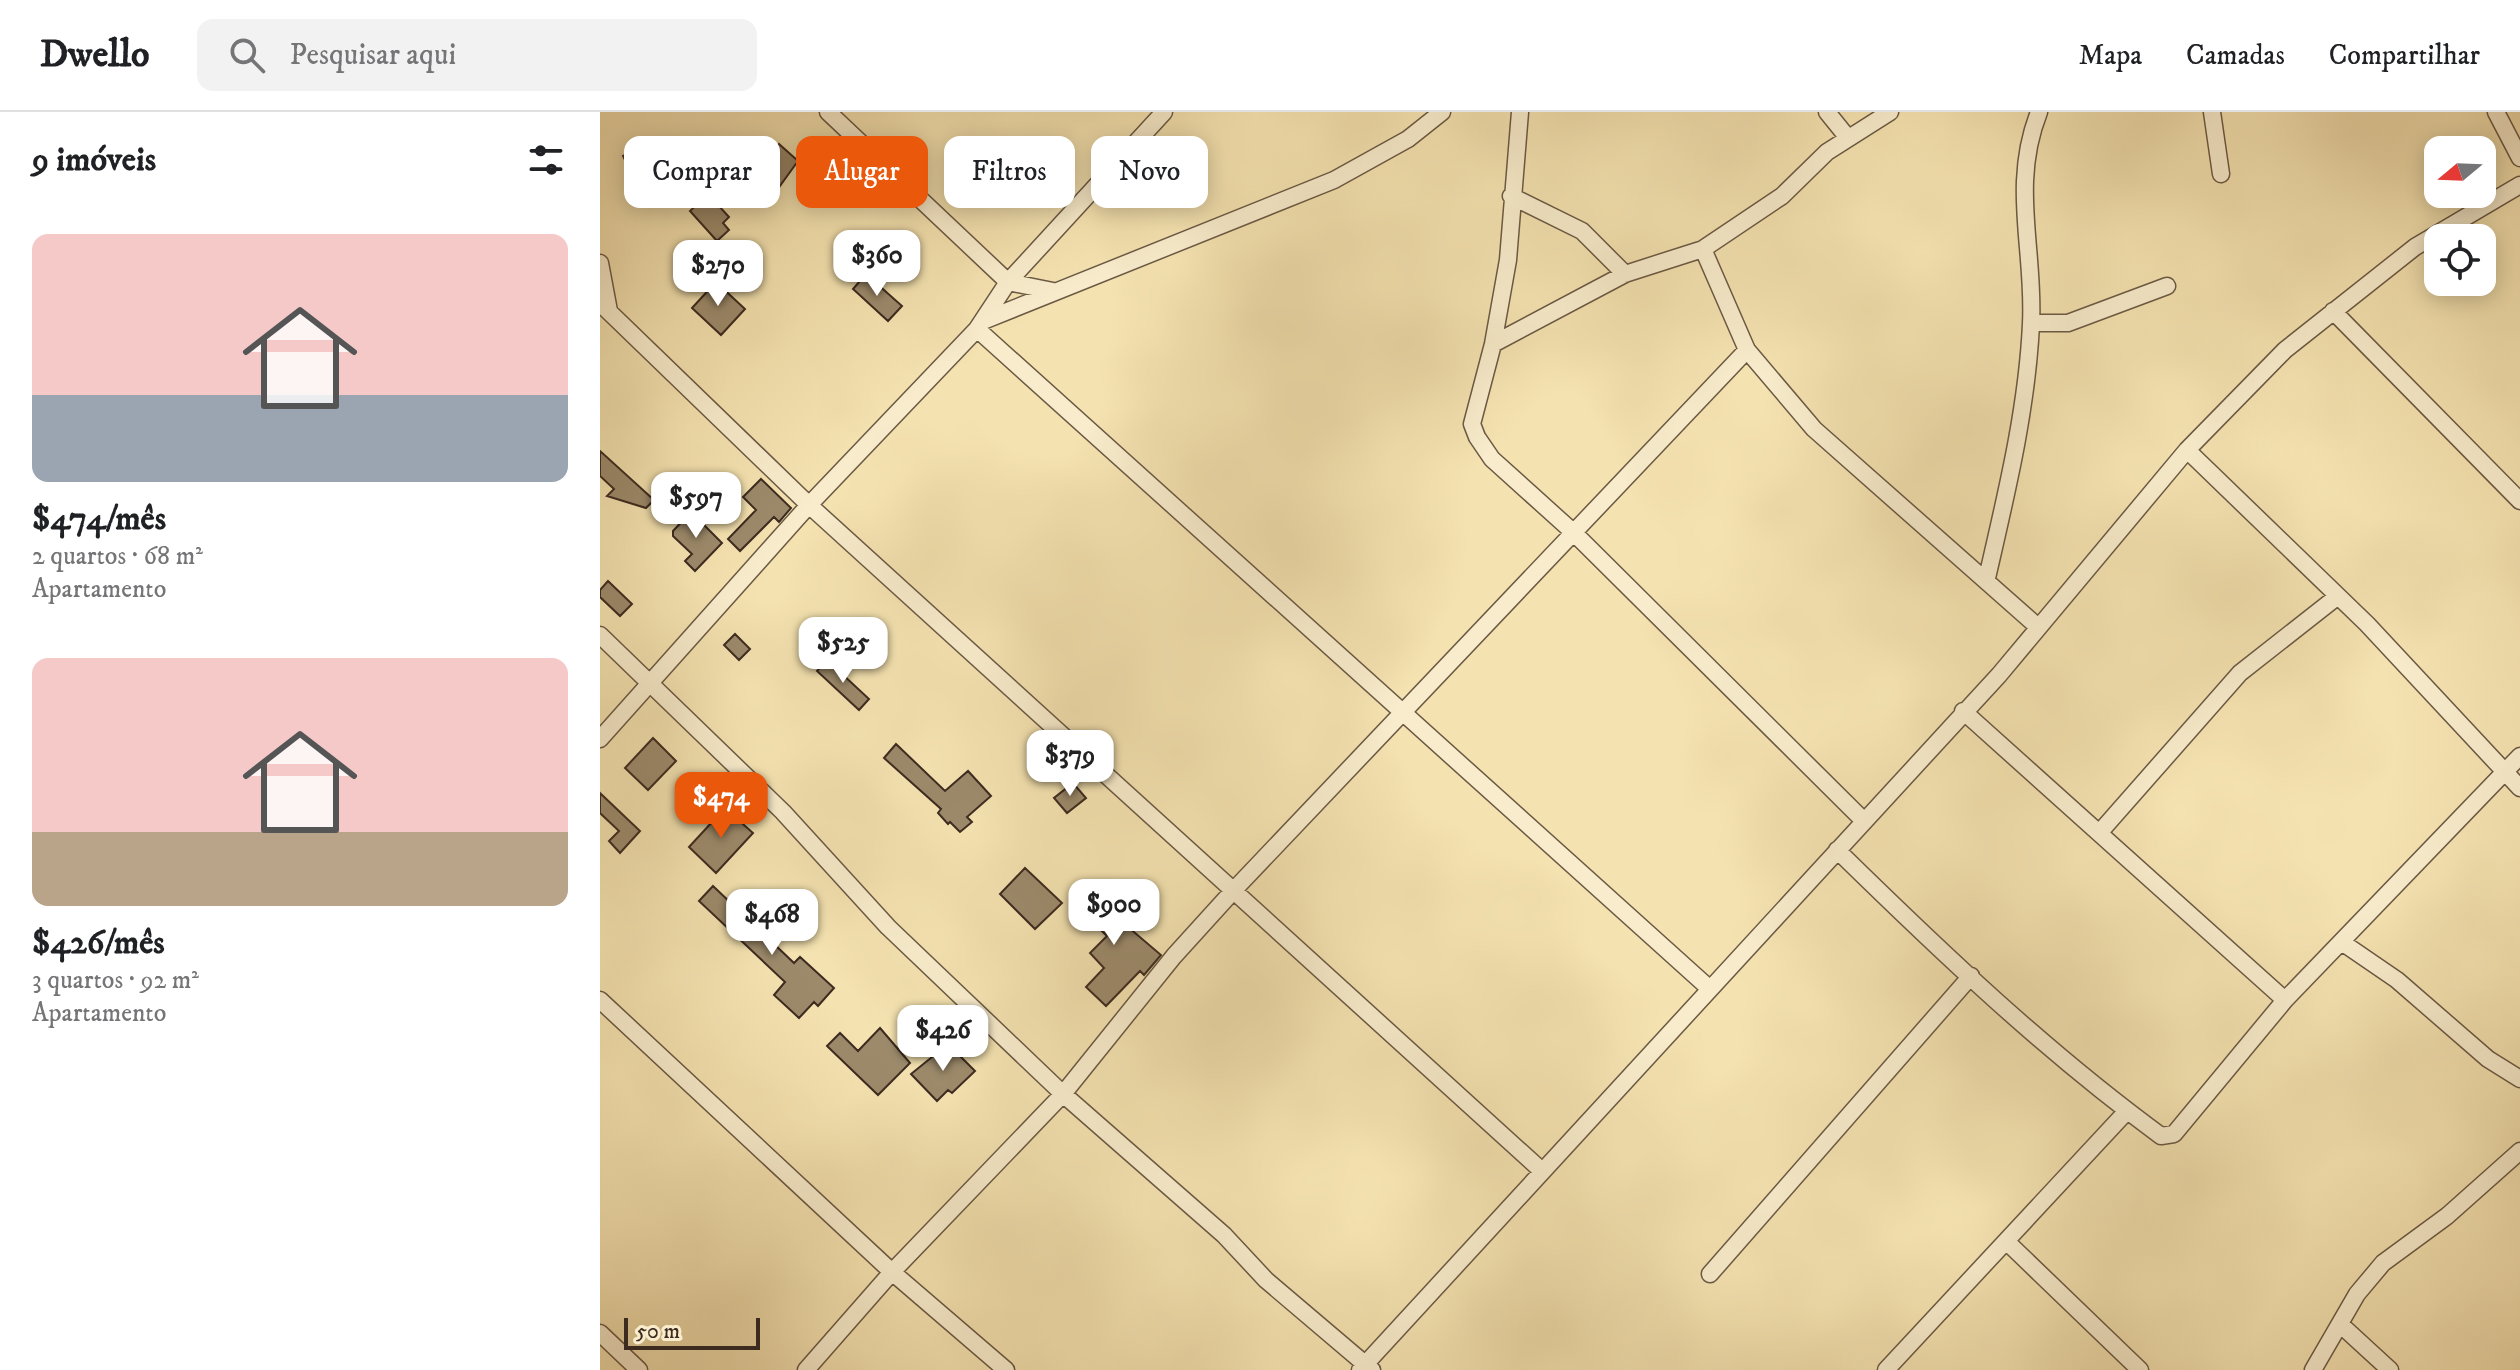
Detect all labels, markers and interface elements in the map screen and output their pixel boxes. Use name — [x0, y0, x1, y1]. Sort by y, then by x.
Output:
search box — [197, 19, 757, 91]
text: Dwello — [40, 31, 149, 79]
icon: search — [225, 33, 269, 77]
text: Pesquisar aqui — [289, 37, 456, 74]
text: Mapa — [2079, 38, 2142, 73]
text: Camadas — [2186, 38, 2285, 73]
text: Compartilhar — [2329, 38, 2480, 73]
chip: Comprar — [624, 136, 780, 208]
chip: Alugar — [796, 136, 928, 208]
chip: Filtros — [944, 136, 1075, 208]
chip: Novo — [1091, 136, 1208, 208]
north arrow — [2424, 136, 2496, 208]
map controls — [2424, 136, 2496, 296]
icon: filters — [524, 138, 568, 182]
text: 9 imóveis — [32, 139, 156, 181]
button: locate — [2424, 224, 2496, 296]
pin: $360 — [830, 230, 924, 298]
text: $360 — [851, 239, 903, 272]
pin: $270 — [671, 240, 765, 308]
text: $270 — [691, 249, 745, 282]
icon: home — [228, 286, 372, 430]
pin: $597 — [649, 472, 743, 540]
text: $597 — [669, 481, 723, 514]
text: $474/mês — [32, 498, 166, 540]
text: 2 quartos · 68 m² — [32, 540, 203, 573]
text: Apartamento — [32, 573, 166, 606]
pin: $525 — [796, 617, 890, 685]
text: $525 — [817, 626, 869, 659]
icon: home — [228, 710, 372, 854]
pin: $379 — [1023, 730, 1117, 798]
text: $379 — [1045, 739, 1095, 772]
pin: $474 — [674, 772, 768, 840]
text: $474 — [693, 781, 749, 814]
pin: $900 — [1067, 879, 1161, 947]
text: $900 — [1086, 888, 1142, 921]
pin: $468 — [725, 889, 819, 957]
text: $468 — [744, 898, 800, 931]
text: $426/mês — [32, 922, 165, 964]
text: 3 quartos · 92 m² — [32, 964, 199, 997]
text: Apartamento — [32, 997, 166, 1030]
pin: $426 — [896, 1005, 990, 1073]
text: $426 — [915, 1014, 971, 1047]
scale bar — [624, 1314, 760, 1350]
text: 50 m — [636, 1318, 680, 1345]

